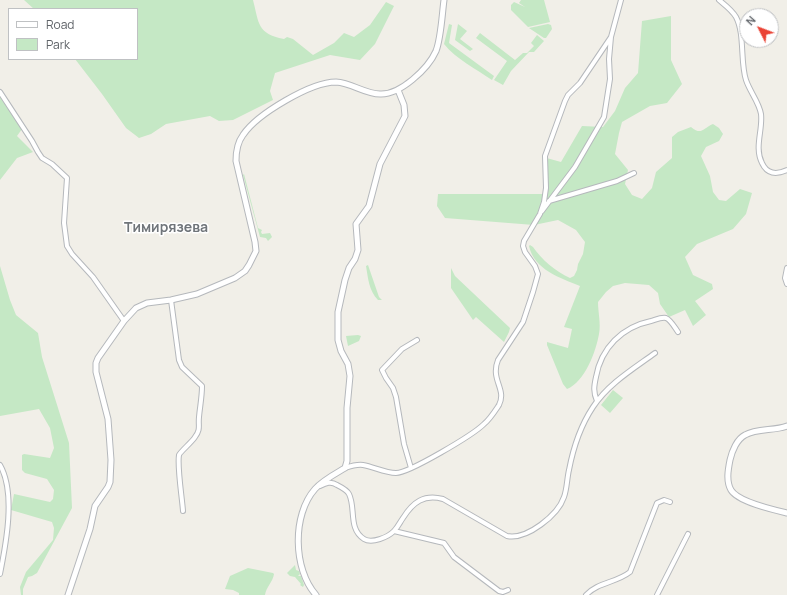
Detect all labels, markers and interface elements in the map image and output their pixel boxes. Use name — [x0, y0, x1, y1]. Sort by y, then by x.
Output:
legend — [8, 8, 138, 60]
north arrow — [739, 8, 779, 48]
text: N — [742, 12, 759, 28]
text: Road — [46, 16, 74, 33]
text: Park — [46, 36, 70, 53]
district label: Тимирязева — [124, 220, 208, 236]

